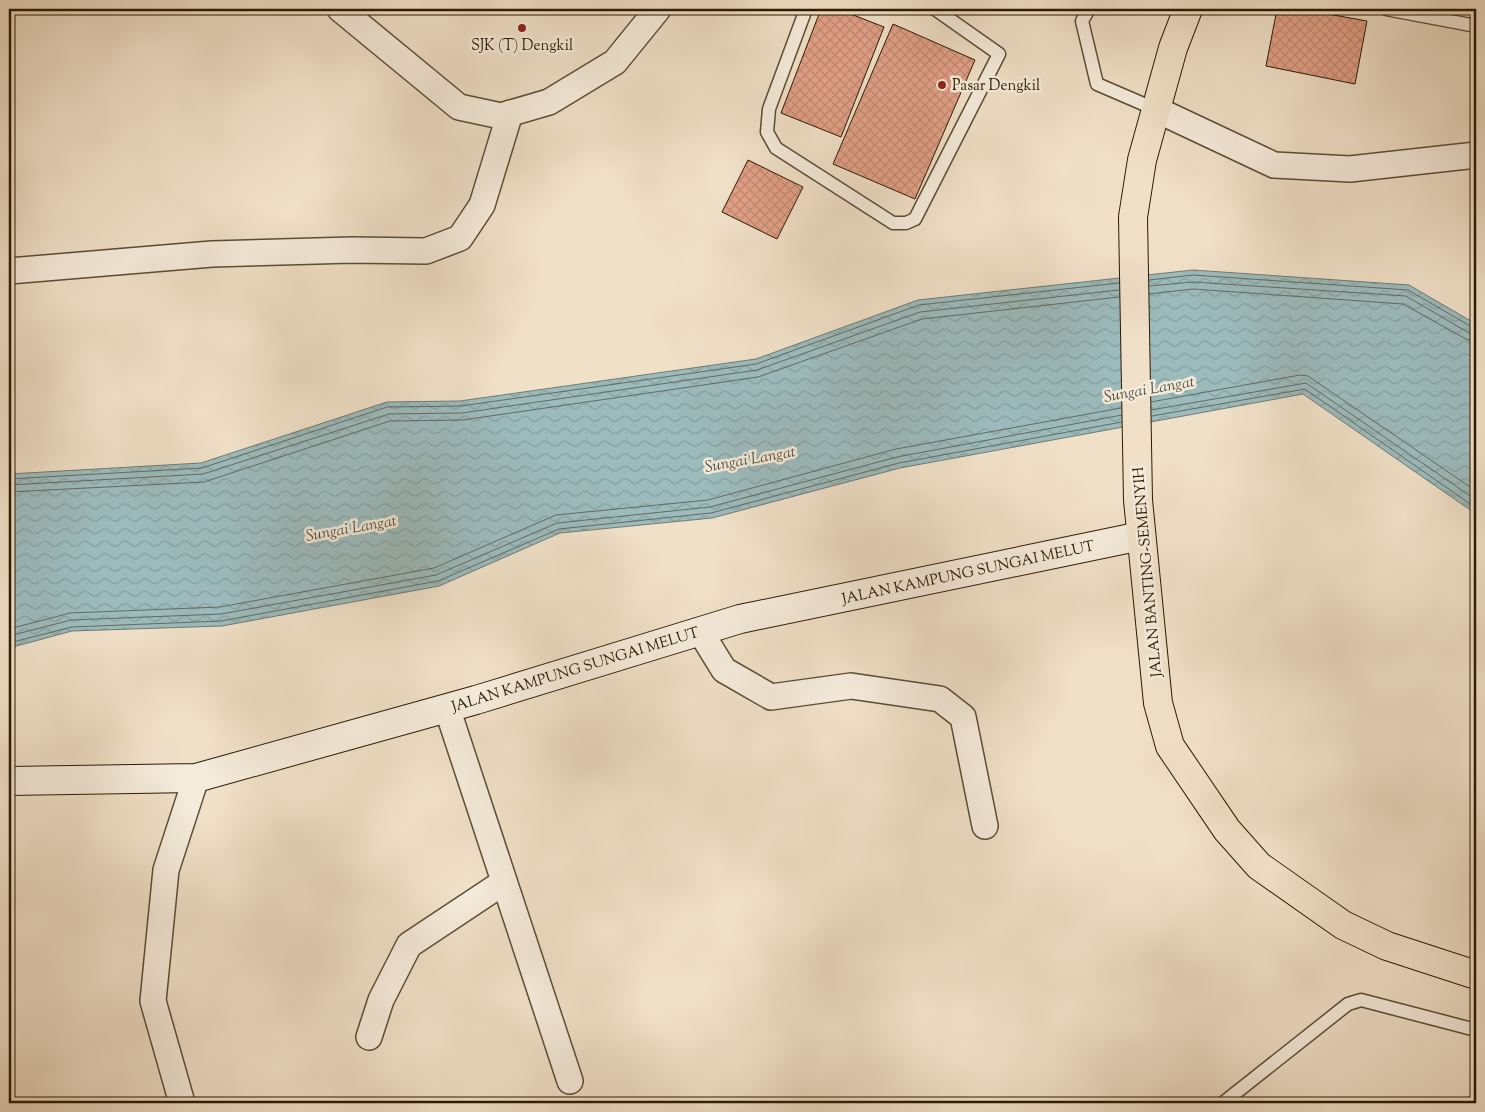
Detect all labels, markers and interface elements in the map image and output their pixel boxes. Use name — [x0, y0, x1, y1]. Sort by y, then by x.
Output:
marker: SJK (T) Dengkil — [516, 22, 528, 34]
place label: SJK (T) Dengkil — [471, 36, 573, 57]
place label: Pasar Dengkil — [952, 76, 1040, 97]
marker: Pasar Dengkil — [936, 79, 948, 91]
water label: Sungai Langat — [1102, 371, 1197, 410]
water label: Sungai Langat — [703, 441, 798, 480]
street label: JALAN BANTING-SEMENYIH — [1129, 466, 1168, 679]
water label: Sungai Langat — [304, 510, 399, 549]
street label: JALAN KAMPUNG SUNGAI MELUT — [839, 536, 1097, 611]
street label: JALAN KAMPUNG SUNGAI MELUT — [448, 623, 702, 718]

